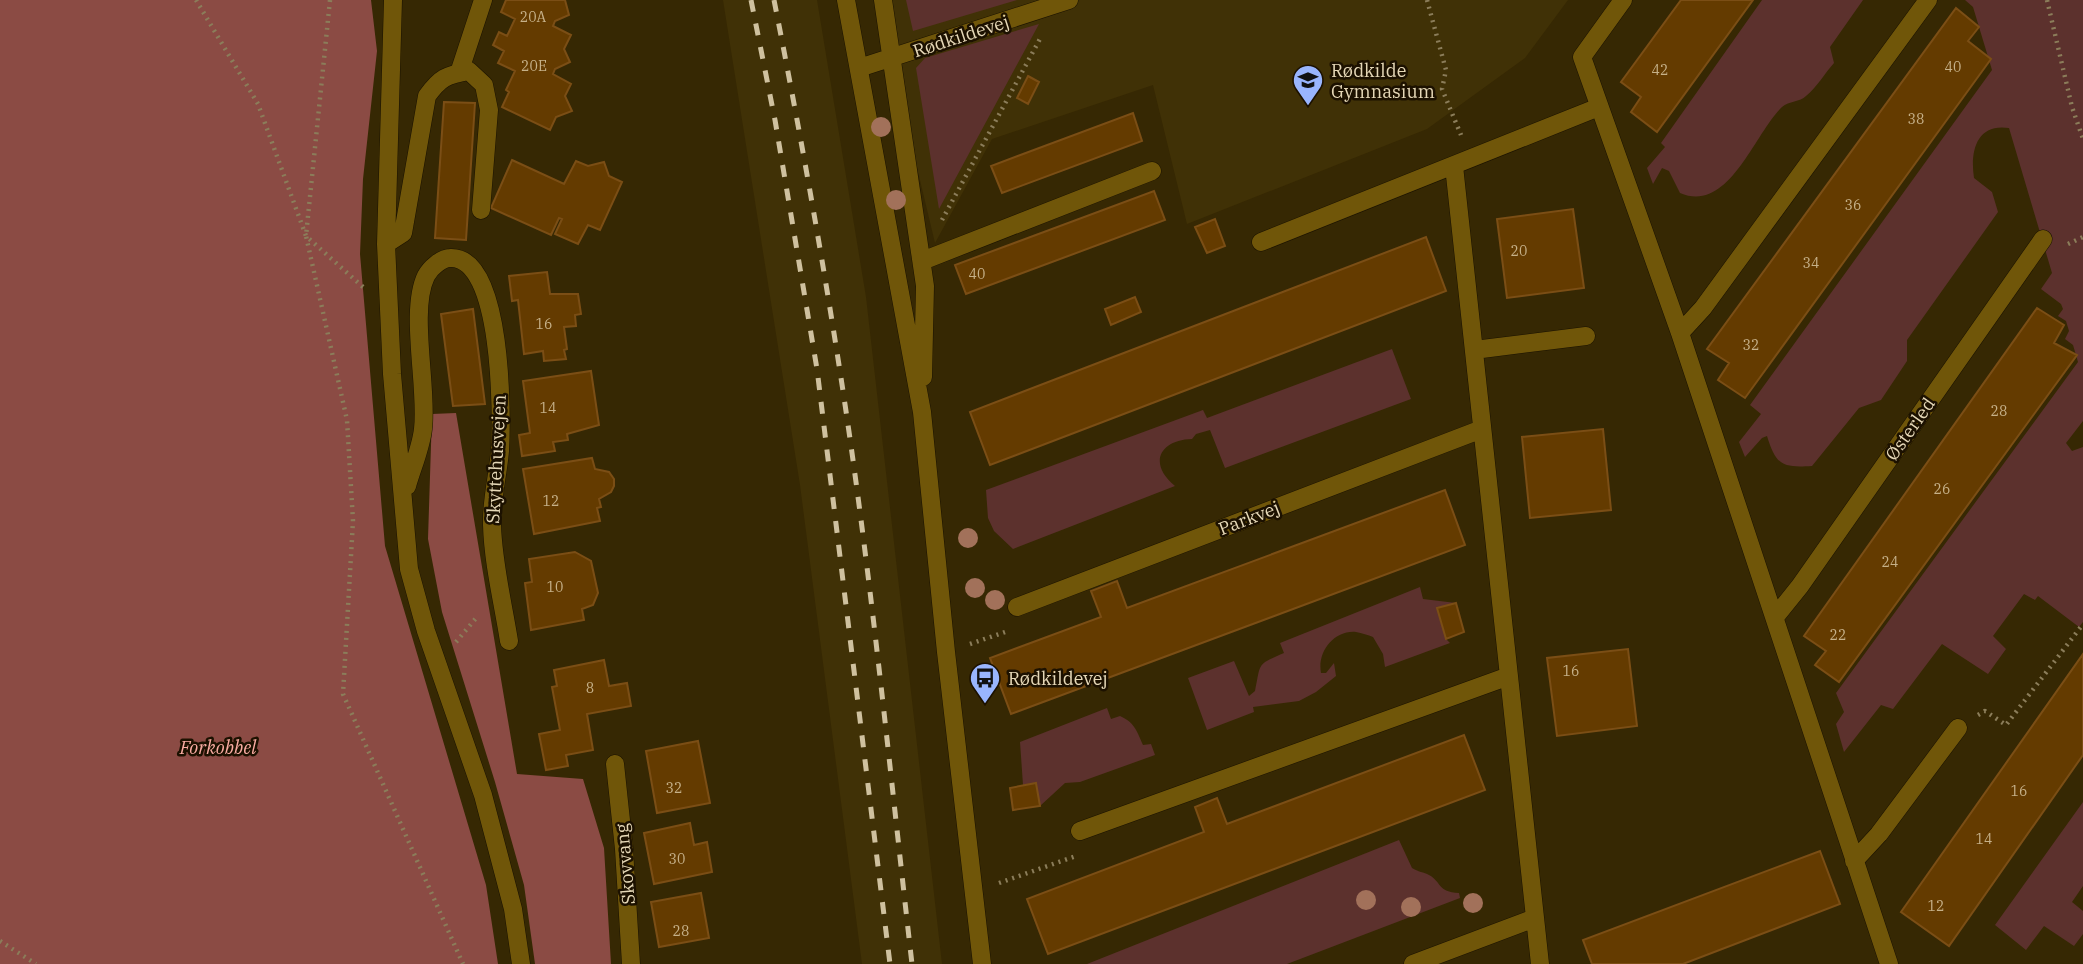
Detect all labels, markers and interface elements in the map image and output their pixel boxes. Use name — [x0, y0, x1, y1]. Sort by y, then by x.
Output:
house number: 20A — [520, 8, 547, 26]
street label: Rødkildevej — [910, 10, 1012, 62]
house number: 20E — [521, 57, 547, 75]
house number: 40 — [1945, 58, 1961, 76]
place label: Rødkilde Gymnasium — [1331, 59, 1435, 103]
house number: 42 — [1652, 61, 1668, 79]
school or university icon: Rødkilde Gymnasium — [1291, 63, 1325, 107]
house number: 38 — [1908, 110, 1924, 128]
house number: 36 — [1845, 196, 1861, 214]
house number: 20 — [1511, 242, 1527, 260]
house number: 34 — [1803, 254, 1819, 272]
house number: 40 — [969, 265, 985, 283]
house number: 16 — [536, 315, 552, 333]
house number: 32 — [1743, 336, 1759, 354]
street label: Østerled — [1880, 393, 1940, 465]
street label: Skyttehusvejen — [481, 394, 511, 524]
house number: 14 — [540, 399, 556, 417]
house number: 28 — [1991, 402, 2007, 420]
house number: 26 — [1934, 480, 1950, 498]
house number: 12 — [543, 492, 559, 510]
street label: Parkvej — [1215, 496, 1283, 540]
house number: 24 — [1882, 553, 1898, 571]
house number: 10 — [547, 578, 563, 596]
house number: 22 — [1830, 626, 1846, 644]
bus stop icon: Rødkildevej — [968, 661, 1002, 705]
house number: 16 — [1563, 662, 1579, 680]
place label: Rødkildevej — [1008, 667, 1108, 690]
house number: 8 — [586, 679, 594, 697]
park label: Forkobbel — [179, 736, 257, 759]
house number: 32 — [666, 779, 682, 797]
house number: 16 — [2011, 782, 2027, 800]
street label: Skovvang — [610, 822, 640, 905]
house number: 14 — [1976, 830, 1992, 848]
house number: 30 — [669, 850, 685, 868]
house number: 12 — [1928, 897, 1944, 915]
house number: 28 — [673, 922, 689, 940]

